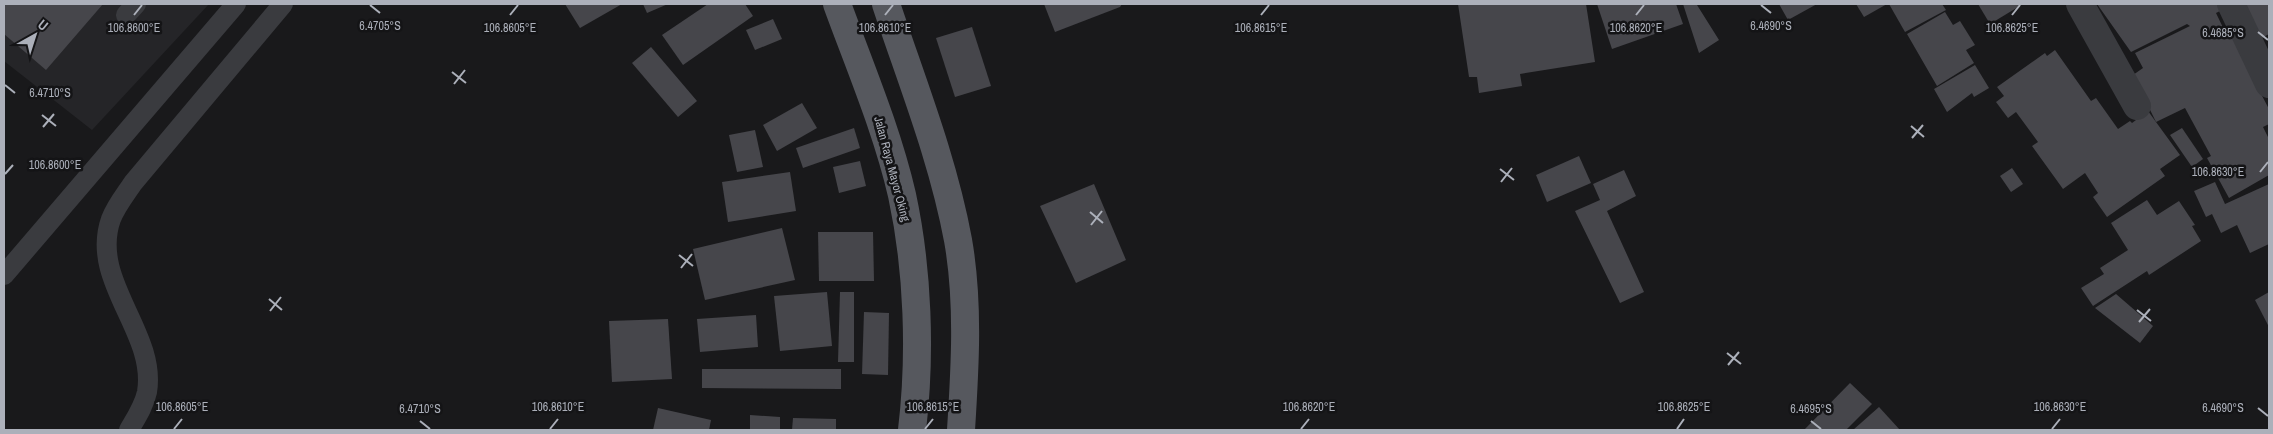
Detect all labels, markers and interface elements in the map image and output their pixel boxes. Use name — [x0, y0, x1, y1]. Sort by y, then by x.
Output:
north arrow — [10, 10, 60, 60]
text: U — [34, 15, 52, 35]
text: 6.4705°S — [359, 18, 401, 34]
text: 6.4690°S — [1750, 18, 1792, 34]
text: 106.8600°E — [108, 20, 160, 36]
text: 106.8605°E — [484, 20, 536, 36]
text: 106.8610°E — [859, 20, 911, 36]
text: 106.8615°E — [1235, 20, 1287, 36]
text: 106.8620°E — [1610, 20, 1662, 36]
text: 106.8625°E — [1986, 20, 2038, 36]
text: 6.4685°S — [2202, 25, 2244, 41]
text: 6.4710°S — [29, 85, 71, 101]
street label: Jalan Raya Mayor Oking — [870, 115, 914, 224]
text: 106.8600°E — [29, 157, 81, 173]
text: 106.8630°E — [2192, 164, 2244, 180]
text: 106.8605°E — [156, 399, 208, 415]
text: 106.8610°E — [532, 399, 584, 415]
text: 106.8615°E — [907, 399, 959, 415]
text: 106.8620°E — [1283, 399, 1335, 415]
text: 106.8625°E — [1658, 399, 1710, 415]
text: 106.8630°E — [2034, 399, 2086, 415]
text: 6.4690°S — [2202, 400, 2244, 416]
text: 6.4710°S — [399, 401, 441, 417]
text: 6.4695°S — [1790, 401, 1832, 417]

